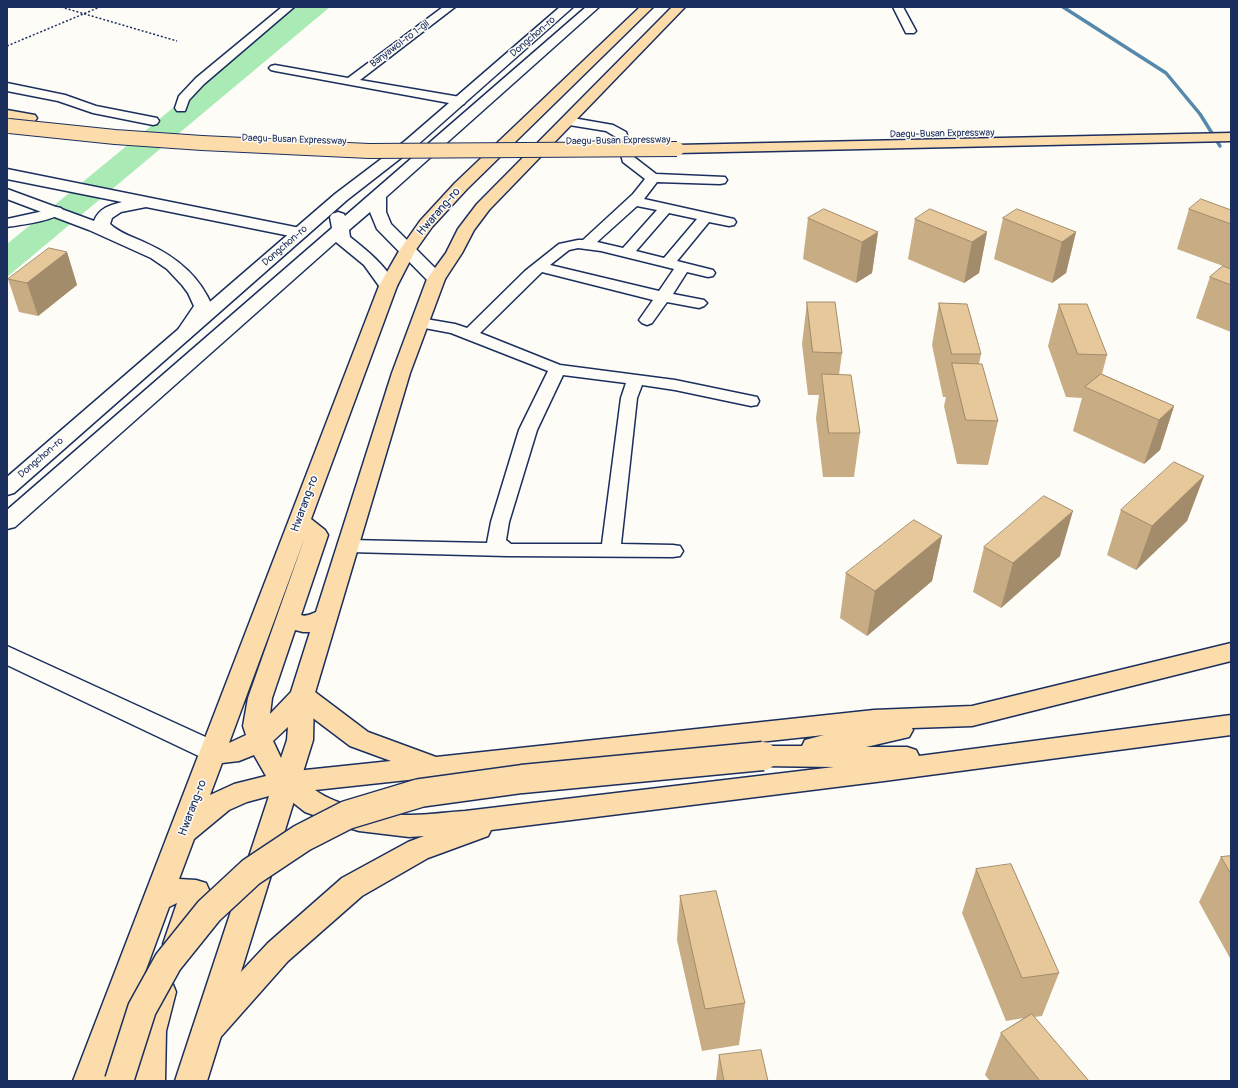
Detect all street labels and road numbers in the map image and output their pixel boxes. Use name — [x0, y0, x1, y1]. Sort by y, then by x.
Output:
street label: Dongchon-ro — [508, 14, 558, 60]
street label: Banyawol-ro 1-gil — [368, 18, 432, 70]
street label: Daegu-Busan Expressway — [889, 127, 995, 141]
street label: Daegu-Busan Expressway — [241, 132, 347, 148]
street label: Daegu-Busan Expressway — [565, 134, 671, 148]
street label: Hwarang-ro — [414, 185, 464, 239]
street label: Dongchon-ro — [260, 223, 310, 269]
street label: Dongchon-ro — [16, 435, 66, 481]
street label: Hwarang-ro — [288, 474, 322, 534]
street label: Hwarang-ro — [176, 778, 210, 838]

